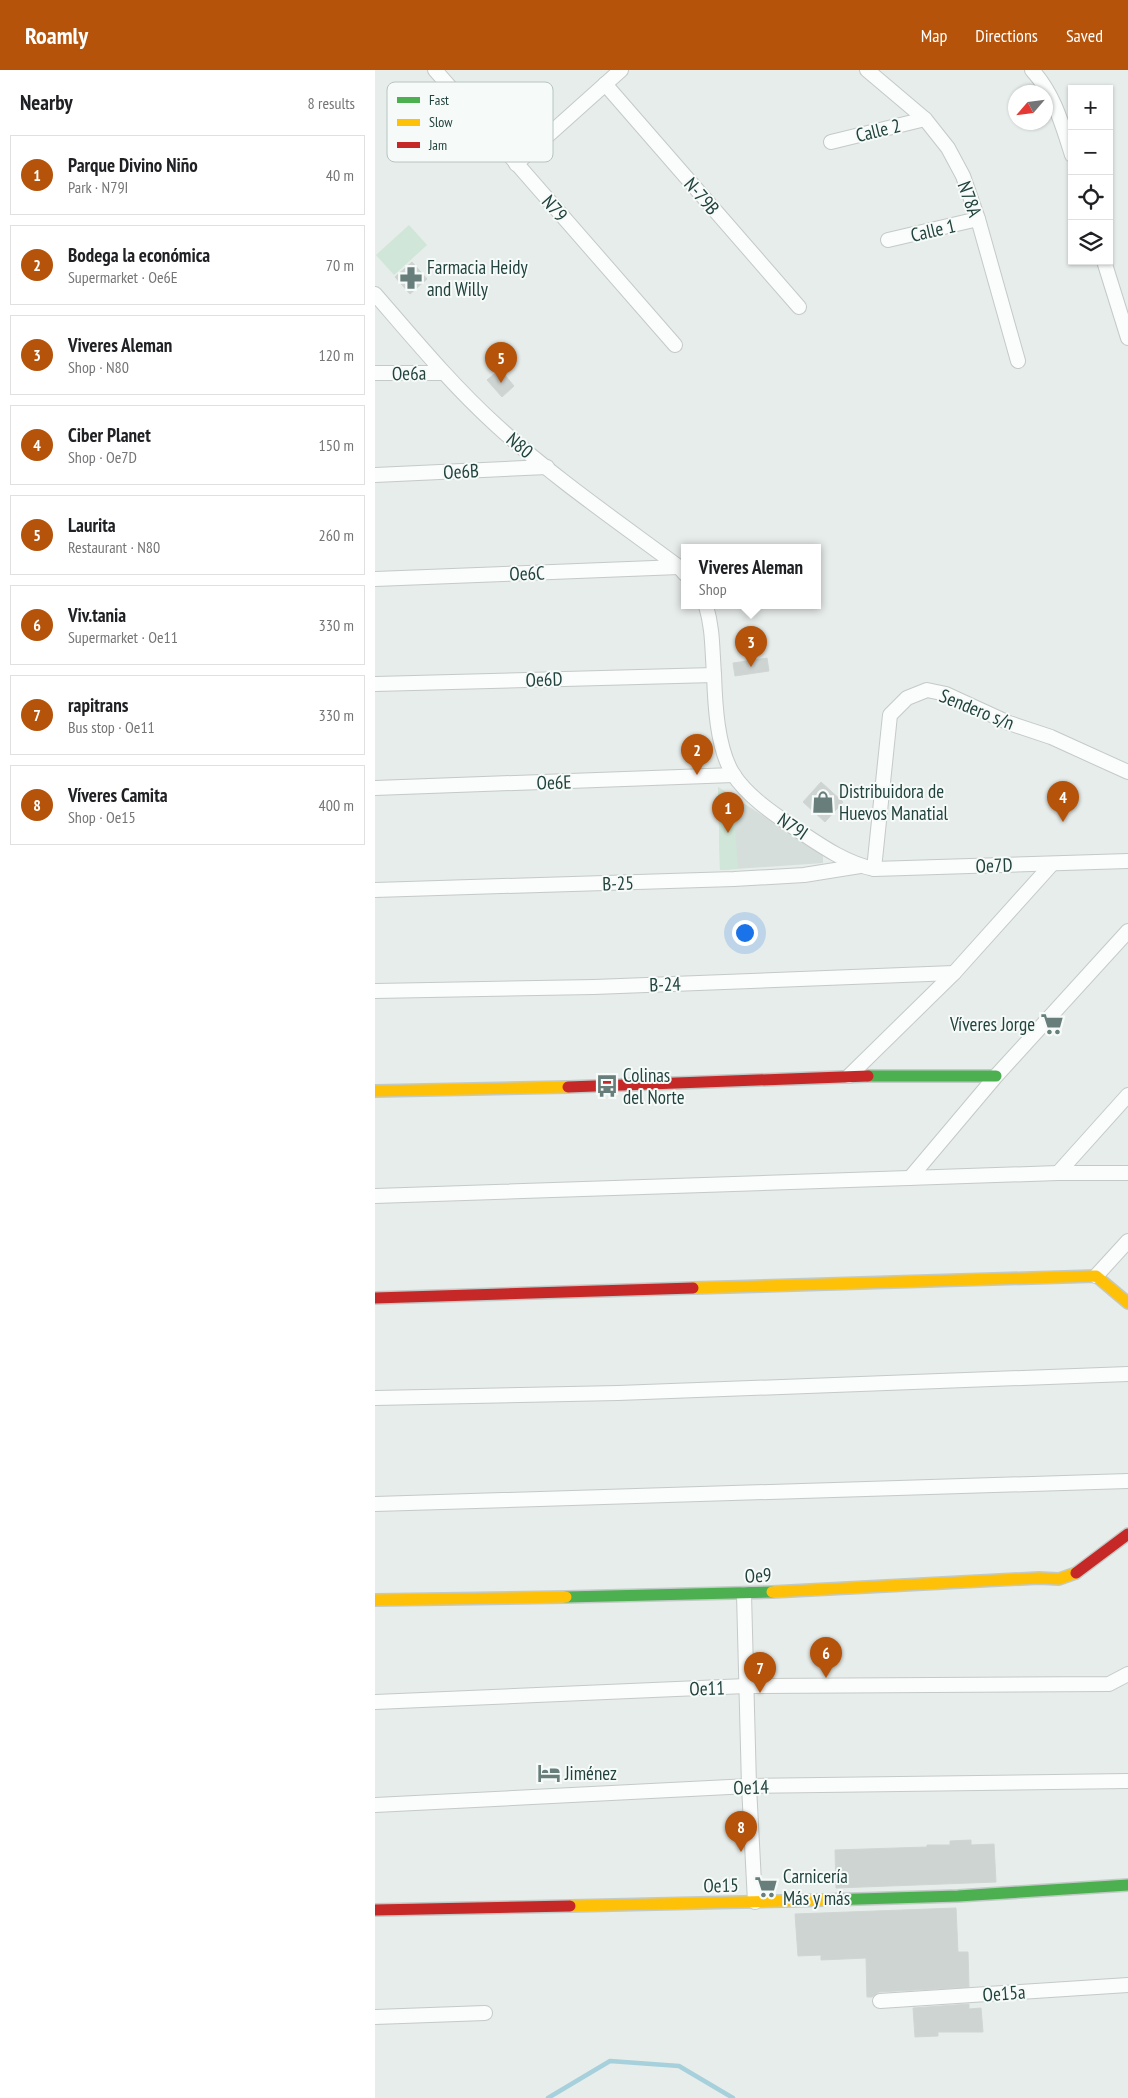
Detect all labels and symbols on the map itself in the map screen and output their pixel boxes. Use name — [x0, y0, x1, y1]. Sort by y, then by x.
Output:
legend — [387, 82, 553, 162]
north arrow — [1008, 85, 1053, 130]
text: Fast — [429, 91, 449, 109]
text: Slow — [429, 113, 453, 131]
street label: Calle 2 — [853, 113, 903, 147]
text: Jam — [428, 136, 447, 154]
street label: N-79B — [679, 172, 725, 220]
street label: N78A — [953, 178, 987, 220]
street label: N79 — [537, 190, 573, 226]
street label: Calle 1 — [908, 213, 958, 247]
place label: Farmacia Heidy and Willy — [427, 255, 529, 301]
pharmacy icon: Farmacia Heidy and Willy — [398, 265, 424, 291]
pin: 5 — [485, 342, 517, 383]
street label: Oe6a — [392, 361, 426, 385]
street label: N80 — [502, 427, 538, 463]
street label: Oe6B — [443, 458, 480, 484]
street label: Oe6C — [509, 560, 545, 586]
pin: 3 — [735, 626, 767, 667]
street label: Oe6D — [525, 666, 563, 692]
street label: Sendero s/n — [936, 683, 1018, 735]
pin: 2 — [681, 734, 713, 775]
street label: Oe6E — [536, 769, 572, 795]
place label: Distribuidora de Huevos Manatial — [839, 779, 949, 825]
pin: 4 — [1047, 781, 1079, 822]
shop icon: Distribuidora de Huevos Manatial — [810, 789, 836, 815]
pin: 1 — [712, 792, 744, 833]
street label: N79I — [773, 807, 813, 845]
street label: Oe7D — [975, 852, 1013, 878]
street label: B-25 — [602, 870, 634, 896]
your location — [732, 920, 758, 946]
street label: B-24 — [649, 971, 682, 997]
supermarket icon: Víveres Jorge — [1039, 1011, 1065, 1037]
place label: Víveres Jorge — [949, 1012, 1035, 1036]
place label: Colinas del Norte — [623, 1063, 685, 1109]
bus stop icon: Colinas del Norte — [594, 1073, 620, 1099]
street label: Oe9 — [744, 1562, 772, 1588]
pin: 6 — [810, 1637, 842, 1678]
pin: 7 — [744, 1652, 776, 1693]
street label: Oe11 — [689, 1675, 725, 1701]
hotel icon: Jiménez — [536, 1760, 562, 1786]
place label: Jiménez — [564, 1761, 617, 1785]
street label: Oe14 — [733, 1774, 770, 1800]
pin: 8 — [725, 1811, 757, 1852]
place label: Carnicería Más y más — [783, 1864, 850, 1910]
street label: Oe15 — [703, 1873, 739, 1897]
supermarket icon: Carnicería Más y más — [753, 1874, 779, 1900]
street label: Oe15a — [982, 1980, 1026, 2006]

